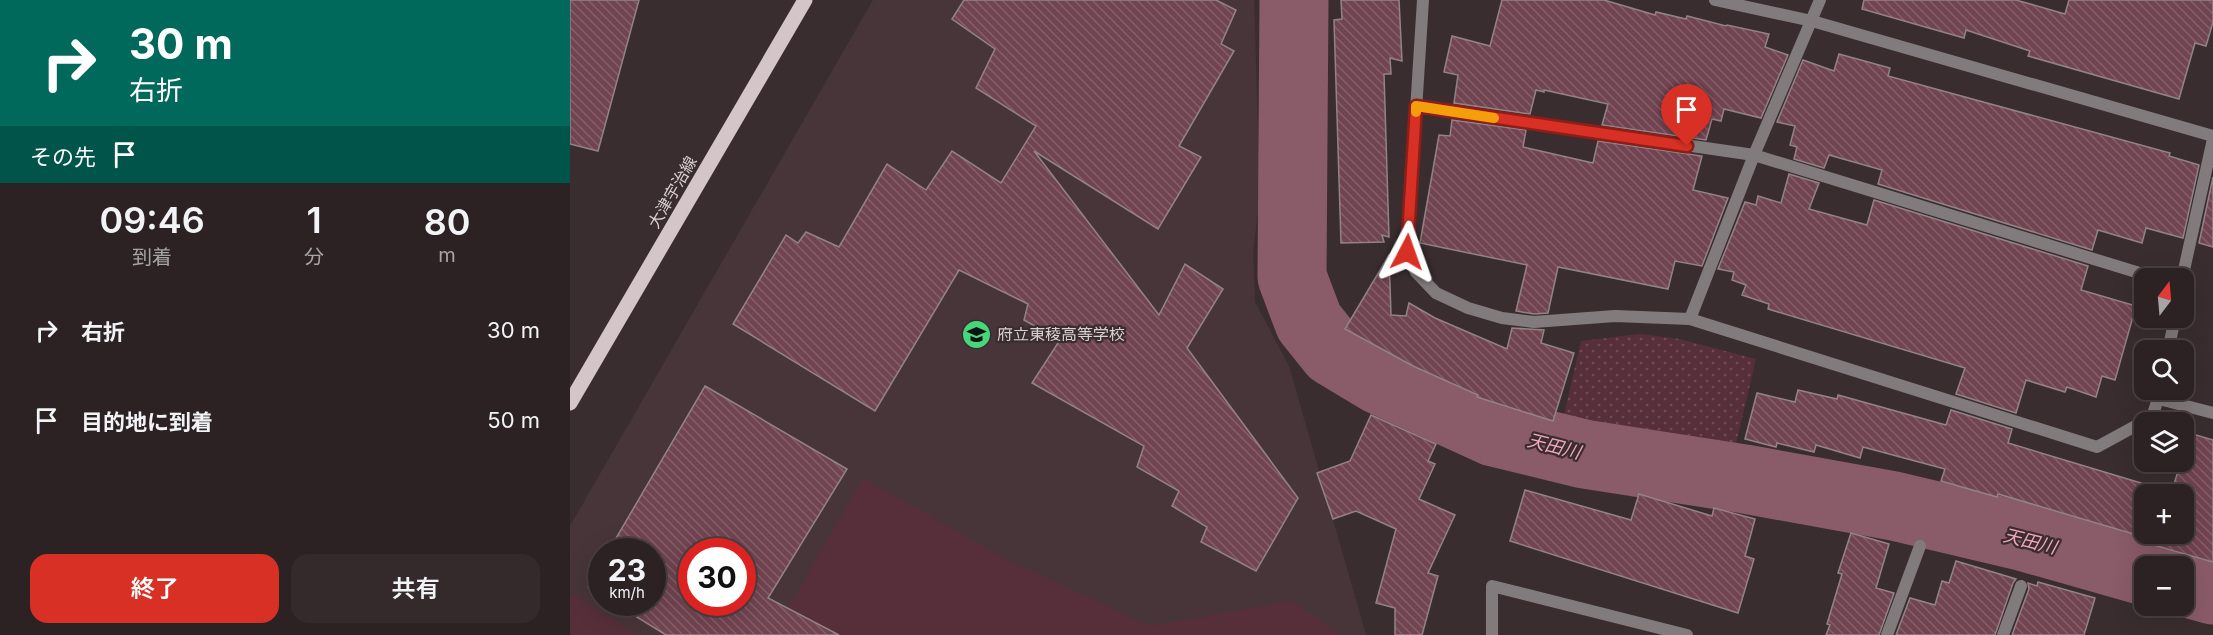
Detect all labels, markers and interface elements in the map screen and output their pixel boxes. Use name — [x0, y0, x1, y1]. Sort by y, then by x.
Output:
text: 30 m — [129, 18, 233, 69]
icon: right — [30, 24, 108, 102]
text: 右折 — [129, 74, 183, 107]
pin — [1661, 84, 1712, 146]
icon: arrive — [1670, 93, 1703, 126]
icon: arrive — [108, 138, 141, 171]
text: その先 — [30, 144, 96, 170]
street label: 大津宇治線 — [643, 152, 701, 232]
text: 09:46 — [99, 198, 205, 242]
text: 1 — [307, 198, 322, 242]
text: 80 — [424, 200, 471, 244]
position arrow — [1375, 220, 1439, 284]
text: m — [438, 243, 456, 267]
text: 到着 — [132, 245, 172, 269]
text: 分 — [304, 245, 324, 269]
north arrow — [2134, 268, 2194, 328]
map controls — [2134, 268, 2194, 616]
icon: right — [30, 314, 63, 347]
text: 30 m — [487, 317, 540, 343]
school or university icon: 府立東稜高等学校 — [960, 318, 992, 350]
text: 右折 — [81, 319, 125, 345]
place label: 府立東稜高等学校 — [997, 324, 1125, 344]
button: search — [2134, 340, 2194, 400]
icon: arrive — [30, 404, 63, 437]
text: 50 m — [487, 407, 540, 433]
text: 目的地に到着 — [81, 409, 213, 435]
button: layers — [2134, 412, 2194, 472]
water label: 天田川 — [1525, 429, 1585, 463]
button: + — [2134, 484, 2194, 544]
water label: 天田川 — [2001, 524, 2061, 558]
speed limit sign: 30 — [678, 538, 756, 616]
text: 23 — [608, 552, 646, 588]
button: 終了 — [30, 554, 279, 623]
button: 共有 — [291, 554, 540, 623]
button: − — [2134, 556, 2194, 616]
text: km/h — [609, 583, 645, 602]

